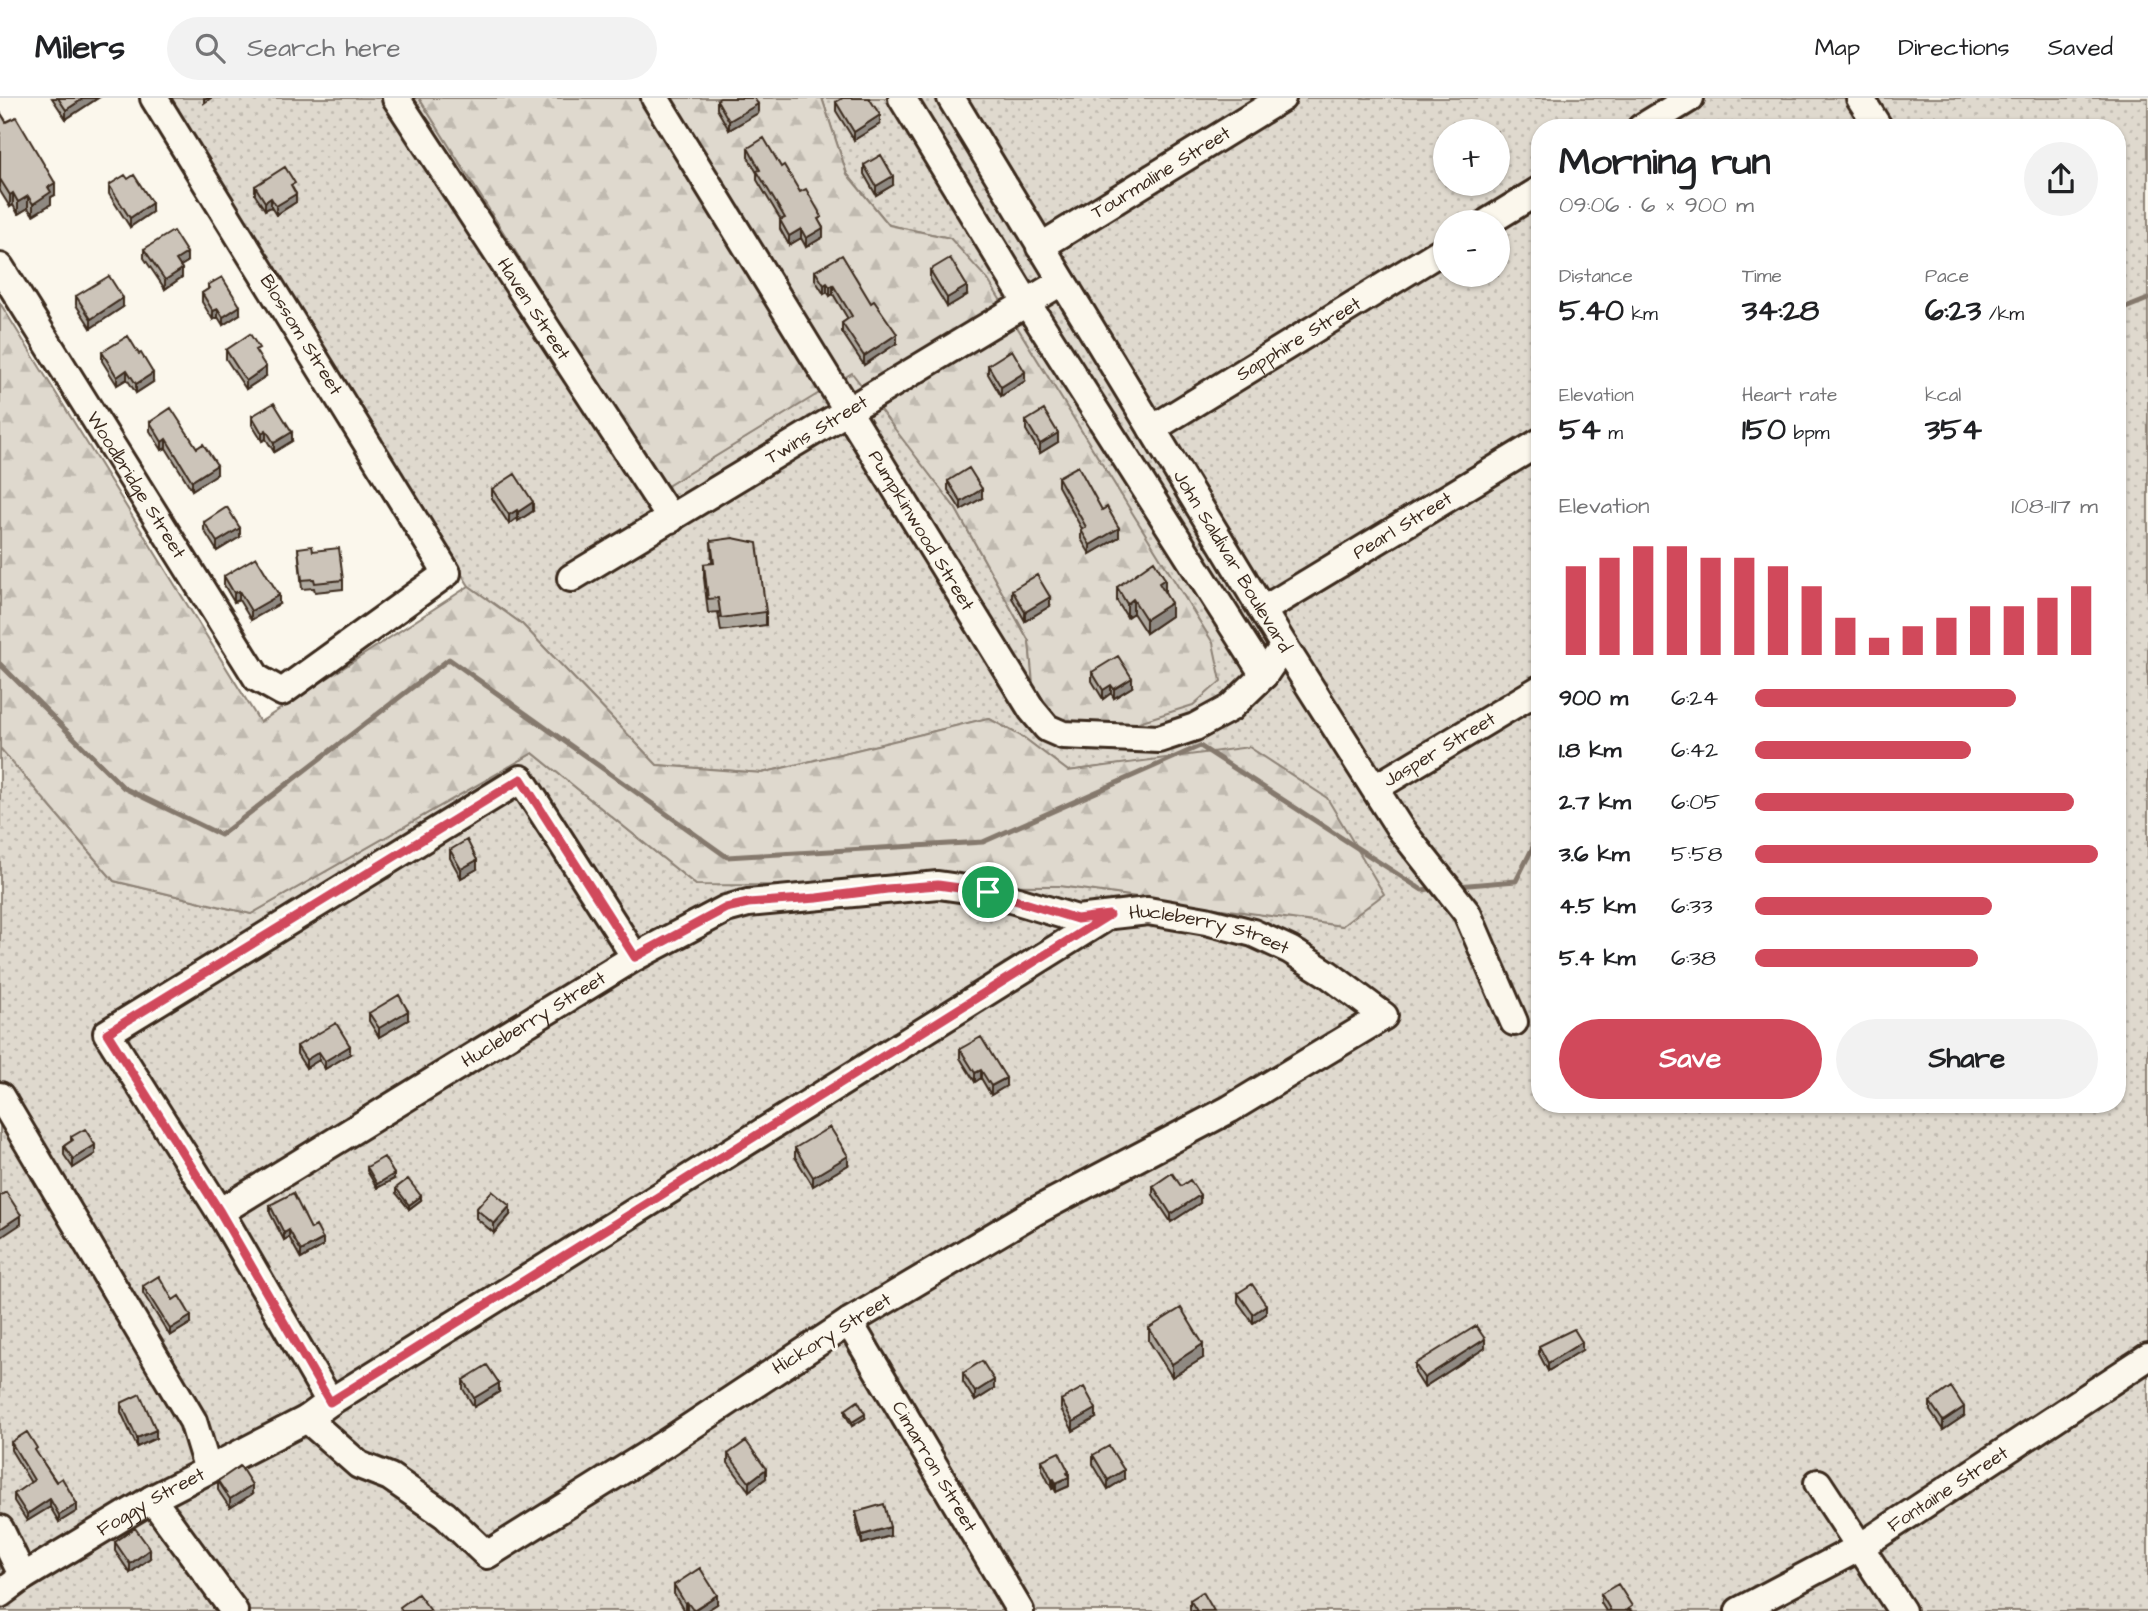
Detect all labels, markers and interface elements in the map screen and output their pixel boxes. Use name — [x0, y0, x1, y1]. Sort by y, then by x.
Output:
search box — [167, 17, 657, 80]
text: Milers — [35, 25, 125, 71]
icon: search — [191, 29, 229, 67]
text: Search here — [247, 30, 401, 66]
text: Map — [1815, 31, 1860, 65]
text: Directions — [1898, 31, 2010, 65]
text: Saved — [2048, 31, 2113, 65]
street label: Tourmaline Street — [1086, 119, 1236, 226]
map controls — [1433, 119, 1510, 287]
button: + — [1433, 119, 1510, 196]
text: Morning run — [1559, 137, 1771, 189]
button: share — [2024, 142, 2098, 216]
text: 09:06 · 6 × 900 m — [1559, 189, 1754, 221]
button: − — [1433, 210, 1510, 287]
street label: Haven Street — [490, 253, 577, 366]
text: Distance — [1559, 263, 1633, 290]
text: Time — [1742, 263, 1782, 290]
text: Pace — [1925, 263, 1969, 290]
street label: Blossom Street — [253, 269, 349, 401]
street label: Sapphire Street — [1231, 290, 1366, 388]
text: 5.40 — [1559, 290, 1624, 332]
text: 34:28 — [1742, 290, 1819, 332]
text: 6:23 — [1925, 290, 1981, 332]
text: km — [1624, 301, 1658, 328]
text: /km — [1981, 301, 2024, 328]
text: Elevation — [1559, 382, 1634, 409]
text: Heart rate — [1742, 382, 1837, 409]
text: kcal — [1925, 382, 1961, 409]
street label: Twins Street — [760, 388, 873, 471]
street label: Woodbridge Street — [80, 406, 193, 564]
text: 54 — [1559, 409, 1601, 451]
text: 150 — [1742, 409, 1786, 451]
text: 354 — [1925, 409, 1982, 451]
text: m — [1601, 420, 1623, 447]
text: bpm — [1786, 420, 1830, 447]
street label: Pumpkinwood Street — [862, 445, 981, 616]
street label: John Saldivar Boulevard — [1167, 465, 1298, 658]
street label: Pearl Street — [1348, 485, 1457, 566]
text: Elevation — [1559, 490, 1650, 522]
text: 108–117 m — [2011, 490, 2098, 522]
text: 900 m — [1559, 682, 1628, 714]
text: 6:24 — [1671, 682, 1718, 714]
street label: Jasper Street — [1378, 705, 1501, 794]
text: 1.8 km — [1559, 734, 1621, 766]
text: 6:42 — [1671, 734, 1718, 766]
text: 2.7 km — [1559, 786, 1631, 818]
text: 6:05 — [1671, 786, 1720, 818]
text: 3.6 km — [1559, 838, 1630, 870]
text: 5:58 — [1671, 838, 1722, 870]
pin — [958, 862, 1018, 922]
icon: arrive — [969, 873, 1007, 911]
text: 4.5 km — [1559, 890, 1635, 922]
text: 6:33 — [1671, 890, 1713, 922]
street label: Hucleberry Street — [1127, 897, 1294, 962]
text: 5.4 km — [1559, 942, 1635, 974]
text: 6:38 — [1671, 942, 1716, 974]
street label: Hucleberry Street — [456, 964, 611, 1074]
button: Save — [1559, 1019, 1822, 1099]
button: Share — [1836, 1019, 2098, 1099]
street label: Hickory Street — [767, 1286, 898, 1382]
street label: Cimarron Street — [885, 1396, 984, 1538]
street label: Fontaine Street — [1882, 1439, 2014, 1539]
street label: Foggy Street — [92, 1460, 210, 1543]

